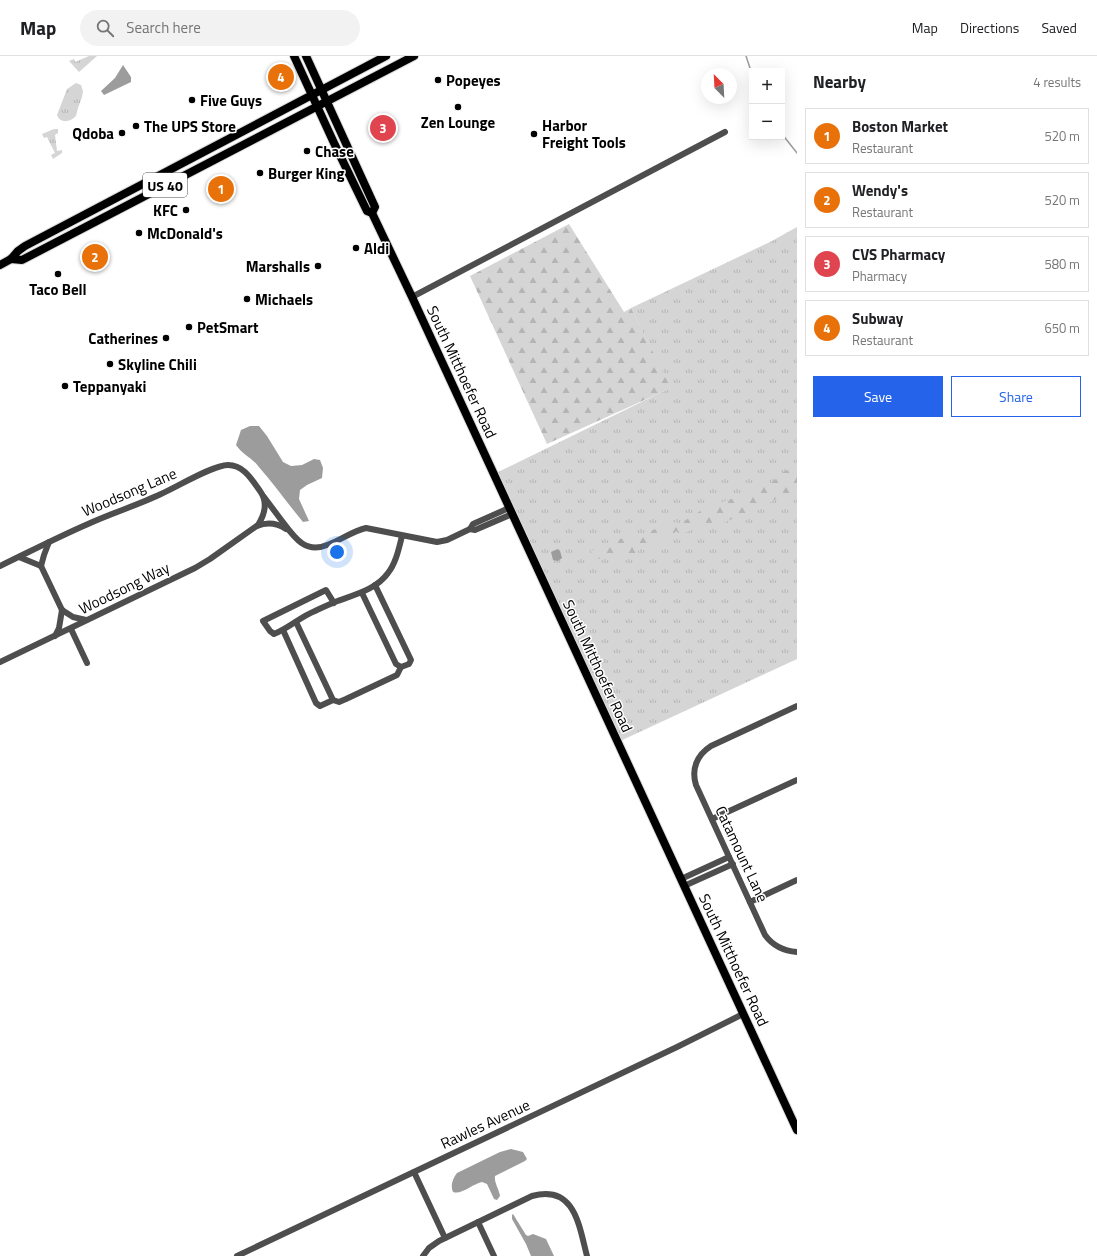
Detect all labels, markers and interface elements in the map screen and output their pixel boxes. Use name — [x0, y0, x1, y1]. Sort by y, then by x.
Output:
search box — [80, 10, 360, 46]
text: Map — [20, 13, 56, 42]
text: Search here — [126, 16, 201, 39]
icon: search — [94, 17, 116, 39]
text: Map — [912, 17, 938, 38]
text: Directions — [960, 17, 1019, 38]
text: Saved — [1041, 17, 1077, 38]
pin: 4 — [268, 62, 294, 92]
north arrow — [701, 68, 737, 104]
map controls — [749, 68, 785, 140]
button: + — [749, 68, 785, 104]
place label: Popeyes — [446, 69, 501, 92]
text: Nearby — [813, 69, 866, 95]
text: 4 results — [1033, 72, 1081, 92]
marker: Popeyes — [433, 75, 443, 85]
place label: Five Guys — [200, 89, 262, 112]
marker: Five Guys — [187, 95, 197, 105]
marker: Zen Lounge — [453, 102, 463, 112]
button: − — [749, 104, 785, 140]
place label: Zen Lounge — [421, 111, 496, 134]
pin: 3 — [370, 113, 396, 143]
place label: Harbor Freight Tools — [542, 114, 626, 154]
place label: The UPS Store — [144, 115, 236, 138]
text: Boston Market — [852, 115, 948, 138]
marker: The UPS Store — [131, 121, 141, 131]
place label: Qdoba — [72, 122, 114, 145]
text: 1 — [823, 126, 831, 146]
text: 520 m — [1044, 126, 1080, 146]
marker: Qdoba — [117, 128, 127, 138]
marker: Harbor Freight Tools — [529, 129, 539, 139]
text: Restaurant — [852, 138, 913, 158]
place label: Chase — [315, 140, 354, 163]
marker: Chase — [302, 146, 312, 156]
place label: Burger King — [268, 162, 345, 185]
marker: Burger King — [255, 168, 265, 178]
road number: US 40 — [143, 173, 187, 197]
pin: 1 — [208, 174, 234, 204]
text: Wendy's — [852, 179, 908, 202]
text: 2 — [823, 190, 831, 210]
text: 520 m — [1044, 190, 1080, 210]
place label: KFC — [153, 199, 178, 222]
text: Restaurant — [852, 202, 913, 222]
marker: KFC — [181, 205, 191, 215]
place label: McDonald's — [147, 222, 223, 245]
marker: McDonald's — [134, 228, 144, 238]
place label: Aldi — [364, 237, 389, 260]
pin: 2 — [82, 242, 108, 272]
marker: Aldi — [351, 243, 361, 253]
text: CVS Pharmacy — [852, 243, 945, 266]
text: 3 — [823, 254, 831, 274]
text: 580 m — [1044, 254, 1080, 274]
place label: Marshalls — [246, 255, 310, 278]
marker: Marshalls — [313, 261, 323, 271]
text: Pharmacy — [852, 266, 907, 286]
marker: Taco Bell — [53, 269, 63, 279]
place label: Taco Bell — [29, 278, 87, 301]
place label: Michaels — [255, 288, 313, 311]
marker: Michaels — [242, 294, 252, 304]
street label: South Mitthoefer Road — [421, 302, 503, 442]
text: Subway — [852, 307, 903, 330]
place label: PetSmart — [197, 316, 259, 339]
text: 4 — [823, 318, 831, 338]
text: 650 m — [1044, 318, 1080, 338]
marker: PetSmart — [184, 322, 194, 332]
place label: Catherines — [88, 327, 158, 350]
text: Restaurant — [852, 330, 913, 350]
marker: Catherines — [161, 333, 171, 343]
place label: Skyline Chili — [118, 353, 197, 376]
marker: Skyline Chili — [105, 359, 115, 369]
place label: Teppanyaki — [73, 375, 146, 398]
button: Save — [813, 376, 943, 417]
button: Share — [951, 376, 1081, 417]
marker: Teppanyaki — [60, 381, 70, 391]
street label: Woodsong Lane — [78, 462, 180, 522]
your location — [327, 542, 347, 562]
street label: Woodsong Way — [75, 556, 173, 620]
street label: South Mitthoefer Road — [557, 596, 639, 736]
street label: Catamount Lane — [710, 802, 774, 906]
street label: South Mitthoefer Road — [693, 890, 775, 1030]
street label: Rawles Avenue — [436, 1093, 534, 1155]

